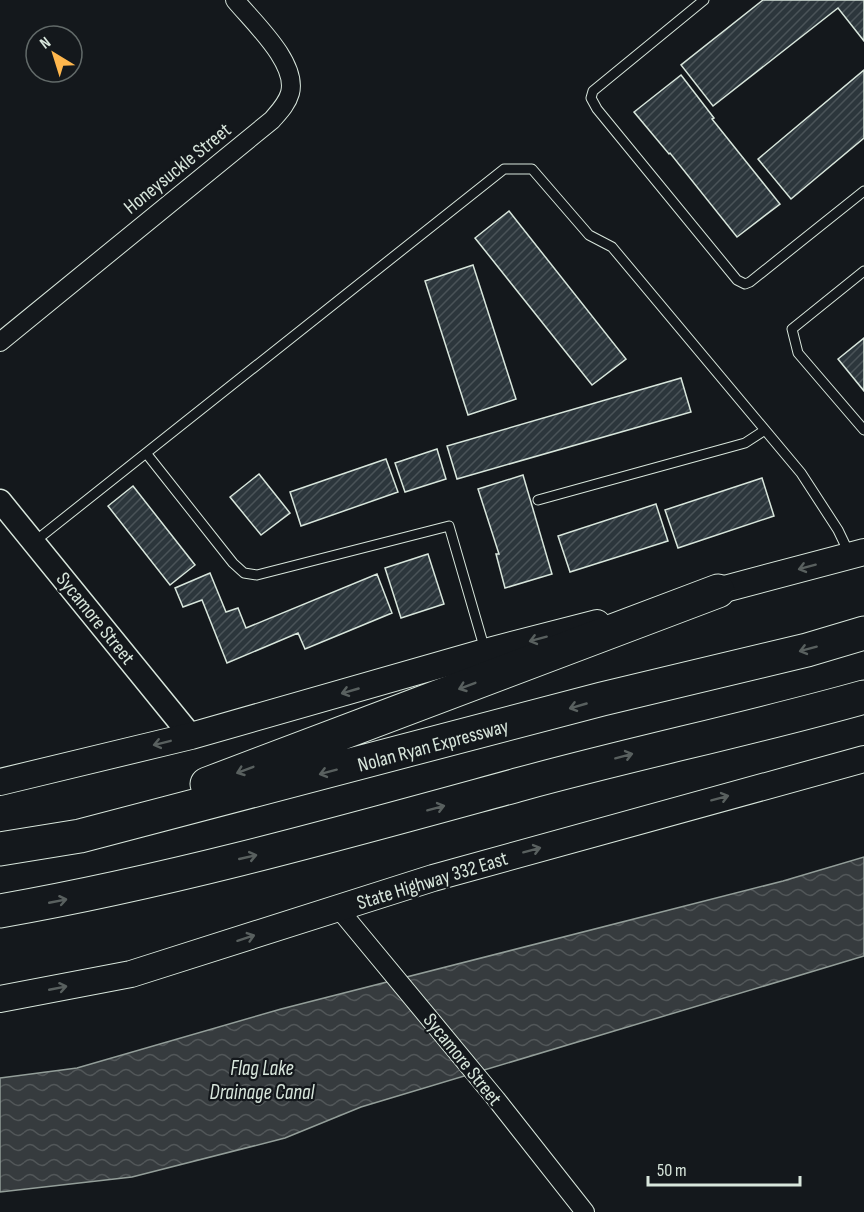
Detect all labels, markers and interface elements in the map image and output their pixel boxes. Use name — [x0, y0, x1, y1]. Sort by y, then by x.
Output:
north arrow — [24, 24, 84, 84]
text: N — [36, 33, 55, 53]
street label: Honeysuckle Street — [119, 118, 236, 219]
one-way arrow — [798, 562, 817, 574]
street label: Sycamore Street — [51, 568, 140, 670]
one-way arrow — [529, 633, 548, 645]
one-way arrow — [799, 644, 818, 655]
one-way arrow — [458, 681, 477, 692]
one-way arrow — [341, 686, 360, 697]
one-way arrow — [569, 701, 588, 712]
street label: Nolan Ryan Expressway — [355, 714, 512, 778]
one-way arrow — [153, 738, 172, 749]
one-way arrow — [615, 750, 634, 762]
one-way arrow — [236, 765, 255, 776]
one-way arrow — [319, 766, 338, 778]
one-way arrow — [711, 792, 730, 804]
one-way arrow — [426, 801, 445, 813]
one-way arrow — [523, 844, 542, 856]
street label: State Highway 332 East — [354, 847, 511, 915]
one-way arrow — [238, 850, 257, 862]
one-way arrow — [47, 895, 67, 906]
one-way arrow — [236, 932, 255, 943]
one-way arrow — [47, 982, 67, 993]
street label: Sycamore Street — [418, 1009, 507, 1111]
water label: Flag Lake Drainage Canal — [210, 1056, 316, 1105]
scale bar — [648, 1149, 800, 1187]
text: 50 m — [657, 1160, 687, 1181]

